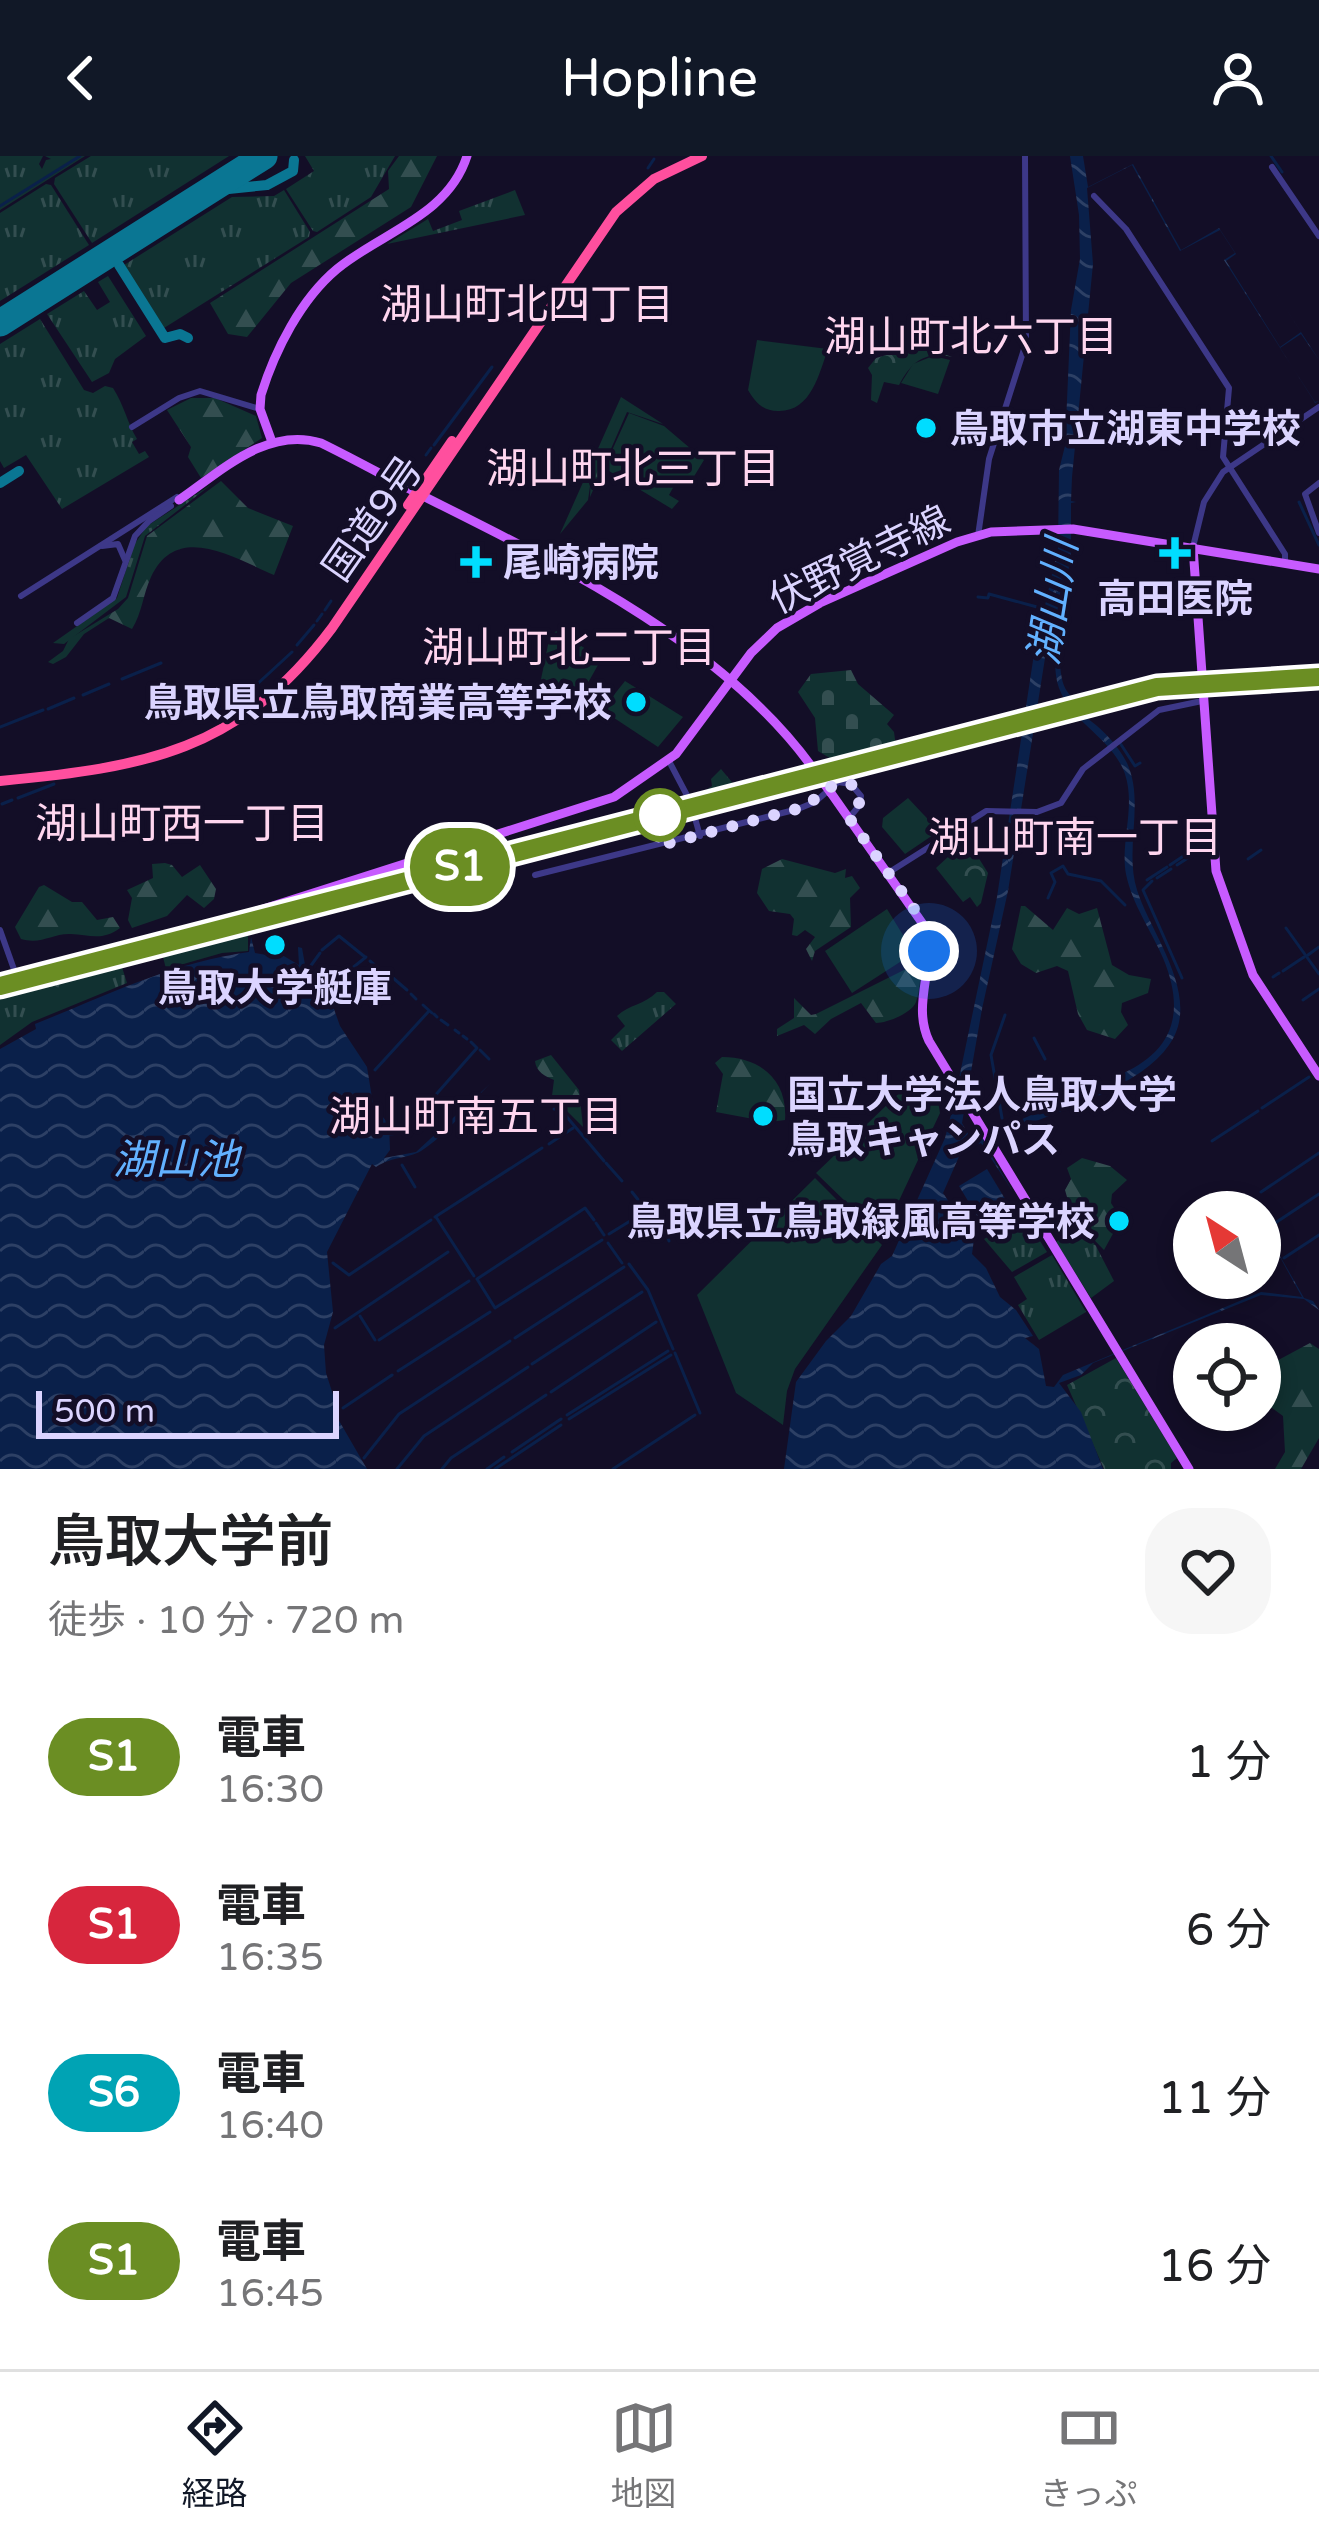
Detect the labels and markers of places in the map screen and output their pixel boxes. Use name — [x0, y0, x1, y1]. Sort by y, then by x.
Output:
place label: 鳥取市立湖東中学校 — [950, 406, 1301, 453]
marker: 鳥取市立湖東中学校 — [913, 415, 939, 441]
marker: 高田医院 — [1159, 537, 1191, 569]
place label: 尾崎病院 — [503, 540, 659, 587]
marker: 尾崎病院 — [460, 546, 492, 578]
place label: 高田医院 — [1097, 576, 1253, 623]
place label: 鳥取県立鳥取商業高等学校 — [144, 680, 612, 727]
marker: 鳥取県立鳥取商業高等学校 — [623, 689, 649, 715]
unlabelled marker — [635, 790, 685, 840]
marker: 鳥取大学艇庫 — [262, 932, 288, 958]
place label: 鳥取大学艇庫 — [158, 965, 392, 1012]
place label: 国立大学法人鳥取大学 鳥取キャンパス — [787, 1072, 1177, 1164]
marker: 国立大学法人鳥取大学 鳥取キャンパス — [750, 1103, 776, 1129]
place label: 鳥取県立鳥取緑風高等学校 — [627, 1199, 1095, 1246]
marker: 鳥取県立鳥取緑風高等学校 — [1106, 1208, 1132, 1234]

